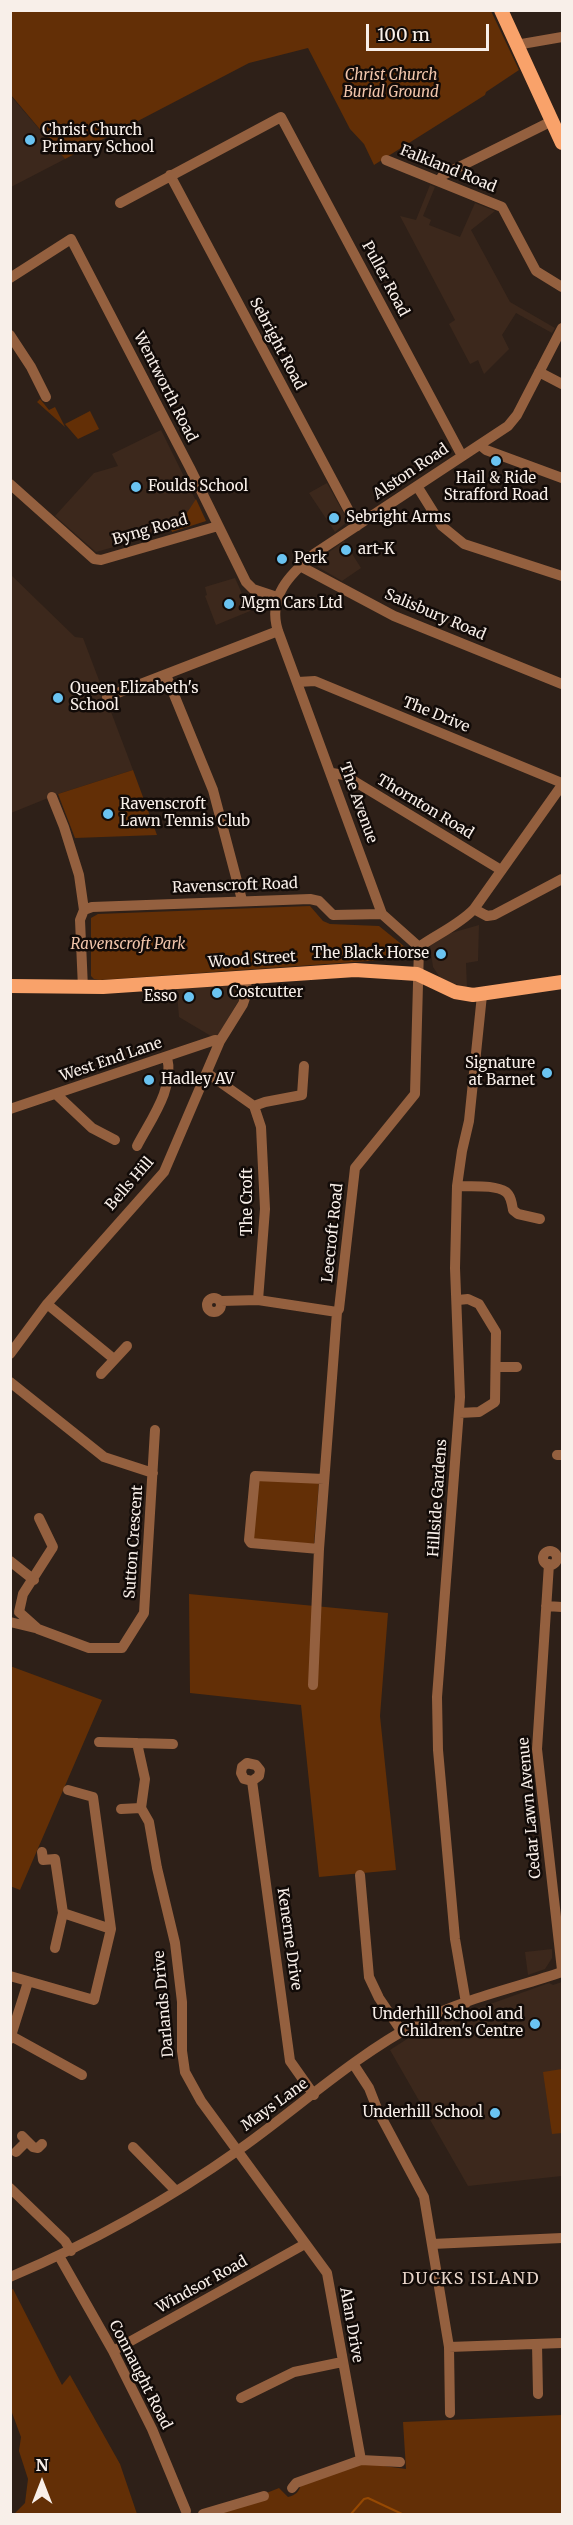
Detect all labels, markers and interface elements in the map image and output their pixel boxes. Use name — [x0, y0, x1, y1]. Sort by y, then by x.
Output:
scale bar — [369, 12, 492, 50]
text: 100 m — [377, 23, 430, 46]
park label: Christ Church Burial Ground — [343, 67, 439, 102]
place label: Christ Church Primary School — [42, 122, 154, 157]
marker: Christ Church Primary School — [23, 133, 37, 147]
street label: Falkland Road — [397, 141, 499, 197]
street label: Puller Road — [358, 238, 412, 320]
street label: Sebright Road — [245, 295, 309, 393]
street label: Wentworth Road — [129, 329, 201, 445]
street label: Alston Road — [370, 440, 452, 504]
marker: Hail & Ride Strafford Road — [489, 454, 503, 468]
place label: Hail & Ride Strafford Road — [444, 470, 548, 505]
place label: Foulds School — [148, 478, 248, 496]
marker: Foulds School — [129, 480, 143, 494]
place label: Sebright Arms — [346, 509, 451, 527]
street label: Byng Road — [110, 511, 190, 549]
marker: Sebright Arms — [327, 511, 341, 525]
place label: art-K — [358, 541, 395, 559]
marker: art-K — [339, 543, 353, 557]
place label: Perk — [294, 550, 327, 568]
marker: Perk — [275, 552, 289, 566]
street label: Salisbury Road — [382, 586, 488, 644]
place label: Mgm Cars Ltd — [241, 595, 343, 613]
marker: Mgm Cars Ltd — [222, 597, 236, 611]
place label: Queen Elizabeth's School — [70, 680, 198, 715]
marker: Queen Elizabeth's School — [51, 691, 65, 705]
street label: The Drive — [400, 693, 472, 737]
street label: The Avenue — [335, 760, 381, 846]
street label: Thornton Road — [373, 771, 477, 843]
place label: Ravenscroft Lawn Tennis Club — [120, 796, 250, 831]
marker: Ravenscroft Lawn Tennis Club — [101, 807, 115, 821]
street label: Ravenscroft Road — [172, 875, 298, 897]
park label: Ravenscroft Park — [71, 936, 185, 954]
place label: The Black Horse — [312, 945, 429, 963]
marker: The Black Horse — [434, 947, 448, 961]
street label: Wood Street — [207, 948, 297, 972]
place label: Costcutter — [229, 984, 303, 1002]
marker: Costcutter — [210, 986, 224, 1000]
place label: Esso — [144, 988, 177, 1006]
marker: Esso — [182, 990, 196, 1004]
street label: West End Lane — [58, 1034, 164, 1086]
place label: Signature at Barnet — [465, 1055, 535, 1090]
marker: Signature at Barnet — [540, 1066, 554, 1080]
place label: Hadley AV — [161, 1071, 234, 1089]
marker: Hadley AV — [142, 1073, 156, 1087]
street label: Bells Hill — [102, 1154, 158, 1214]
street label: The Croft — [239, 1168, 257, 1236]
street label: Leecroft Road — [319, 1182, 347, 1284]
street label: Hillside Gardens — [425, 1438, 451, 1558]
street label: Sutton Crescent — [121, 1485, 147, 1599]
street label: Cedar Lawn Avenue — [515, 1737, 545, 1879]
street label: Kenerne Drive — [273, 1887, 305, 1991]
street label: Darlands Drive — [150, 1950, 178, 2058]
place label: Underhill School and Children's Centre — [372, 2006, 523, 2041]
marker: Underhill School and Children's Centre — [528, 2017, 542, 2031]
street label: Mays Lane — [238, 2075, 312, 2135]
place label: Underhill School — [363, 2104, 483, 2122]
marker: Underhill School — [488, 2106, 502, 2120]
street label: Windsor Road — [153, 2253, 251, 2317]
district label: DUCKS ISLAND — [402, 2269, 540, 2289]
street label: Alan Drive — [336, 2286, 366, 2364]
street label: Connaught Road — [105, 2318, 175, 2432]
north arrow — [12, 2453, 72, 2513]
text: N — [36, 2455, 48, 2475]

